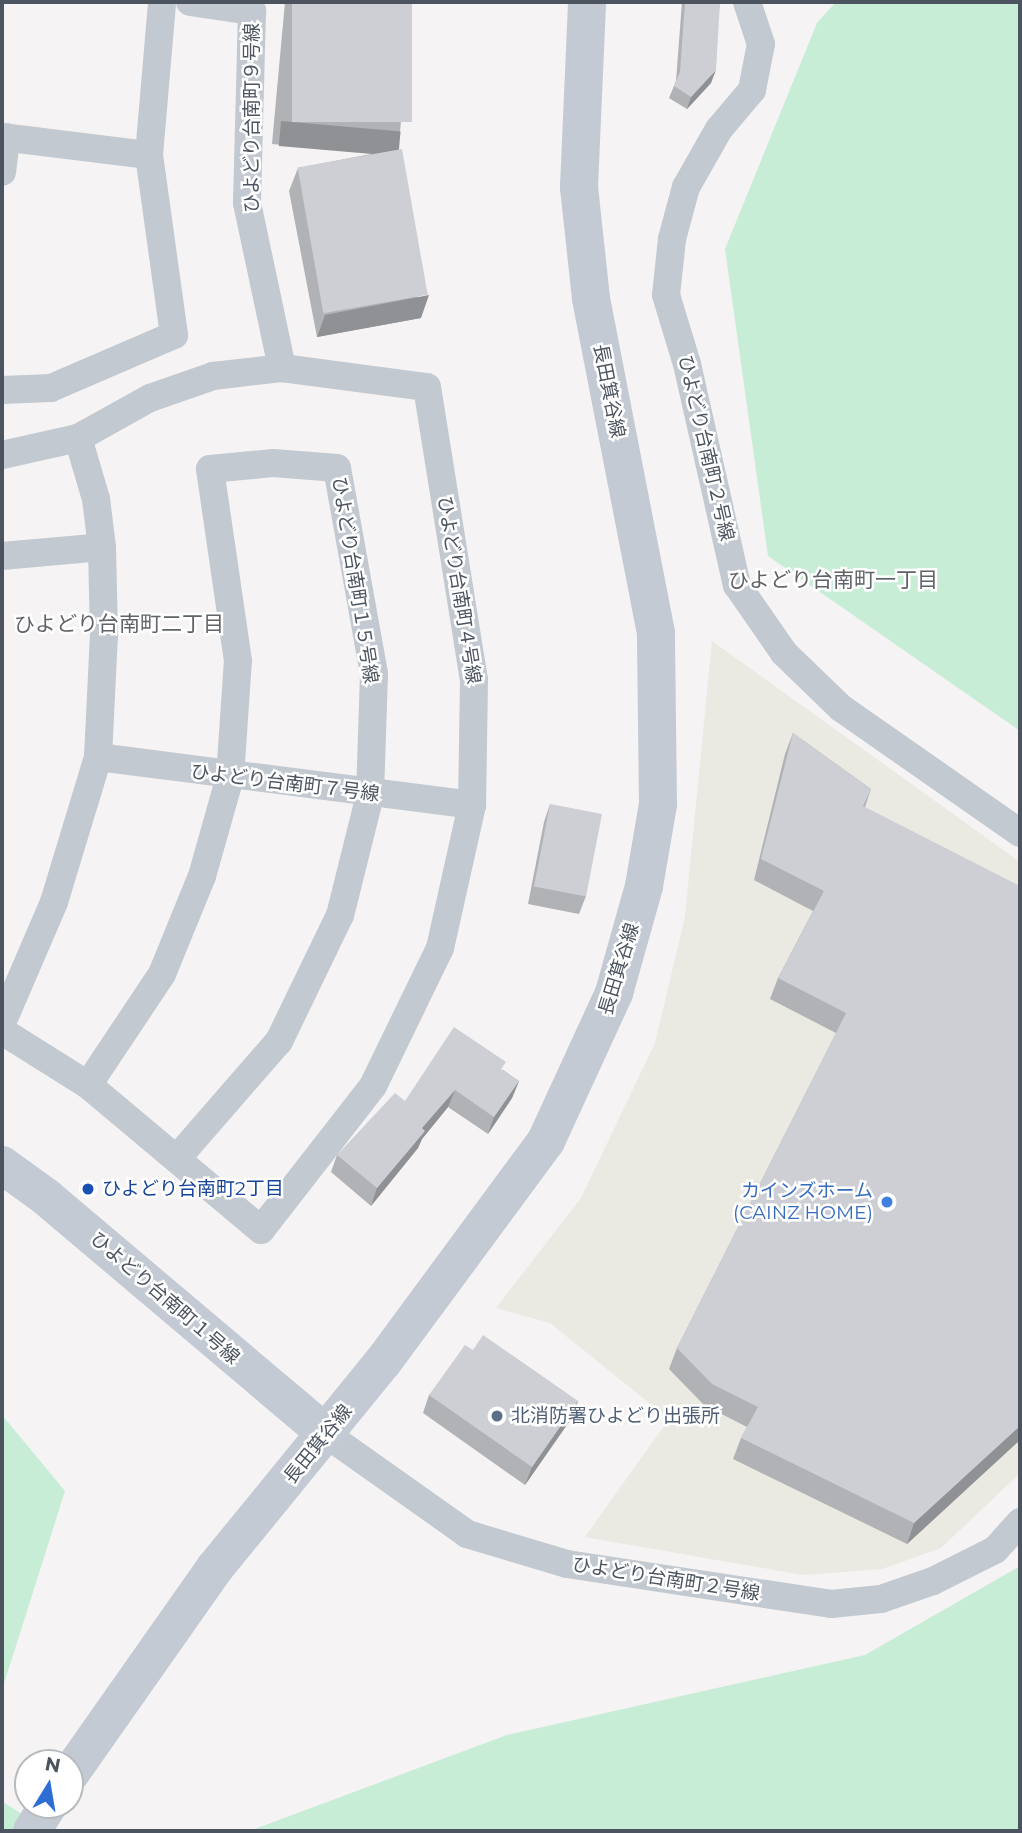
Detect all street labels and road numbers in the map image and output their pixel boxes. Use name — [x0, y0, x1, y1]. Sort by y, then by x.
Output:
street label: ひよどり台南町９号線 — [241, 23, 263, 213]
street label: 長田箕谷線 — [589, 342, 629, 440]
street label: ひよどり台南町２号線 — [674, 353, 738, 543]
street label: ひよどり台南町１５号線 — [327, 475, 383, 685]
street label: ひよどり台南町４号線 — [433, 494, 485, 686]
street label: ひよどり台南町７号線 — [189, 760, 381, 806]
street label: 長田箕谷線 — [594, 920, 644, 1018]
street label: ひよどり台南町１号線 — [86, 1227, 244, 1369]
street label: 長田箕谷線 — [279, 1400, 357, 1488]
street label: ひよどり台南町２号線 — [570, 1553, 762, 1605]

